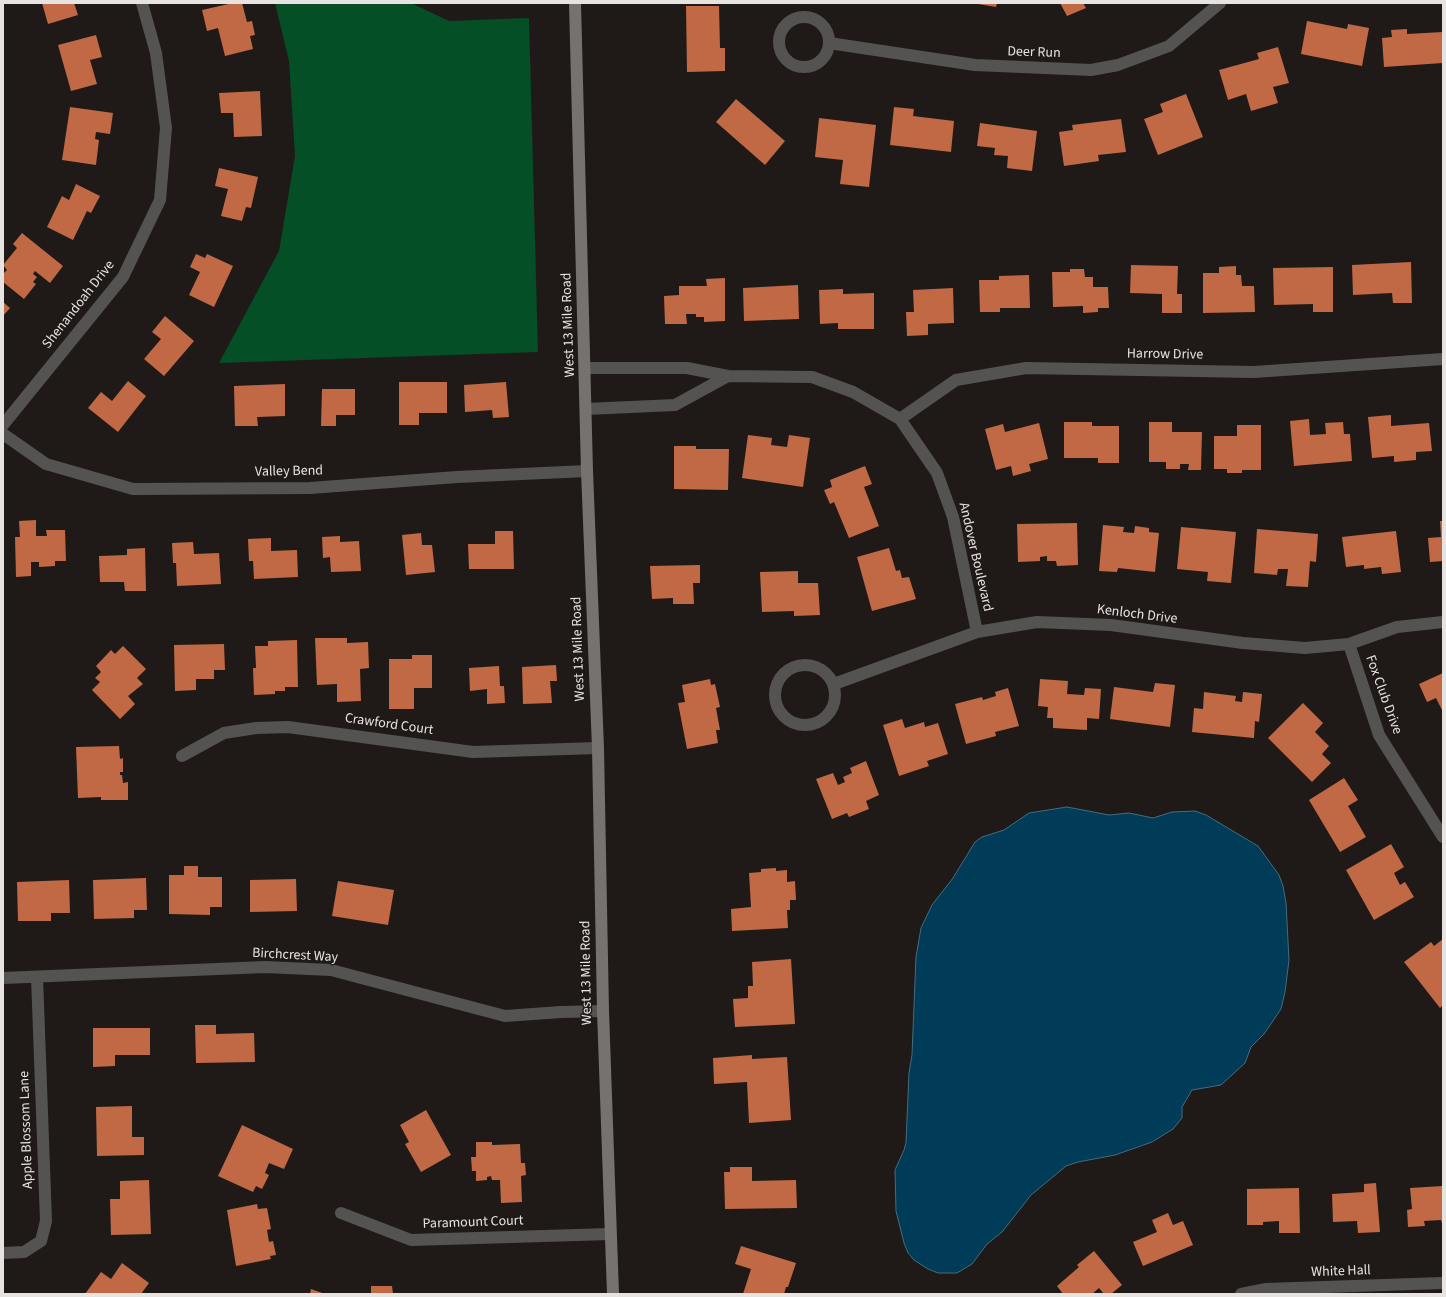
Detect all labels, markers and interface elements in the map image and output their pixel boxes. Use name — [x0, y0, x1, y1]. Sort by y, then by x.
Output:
street label: Deer Run — [1007, 44, 1061, 62]
street label: Shenandoah Drive — [39, 258, 119, 352]
street label: West 13 Mile Road — [559, 272, 579, 378]
street label: Harrow Drive — [1127, 346, 1203, 364]
street label: Valley Bend — [255, 463, 323, 481]
street label: Andover Boulevard — [954, 501, 996, 613]
street label: West 13 Mile Road — [569, 596, 589, 702]
street label: Kenloch Drive — [1096, 602, 1178, 628]
street label: Fox Club Drive — [1361, 653, 1405, 737]
street label: Crawford Court — [344, 710, 434, 740]
street label: West 13 Mile Road — [578, 920, 596, 1026]
street label: Birchcrest Way — [252, 945, 338, 967]
street label: Apple Blossom Lane — [17, 1071, 37, 1189]
street label: Paramount Court — [422, 1213, 524, 1233]
street label: White Hall — [1311, 1263, 1371, 1281]

